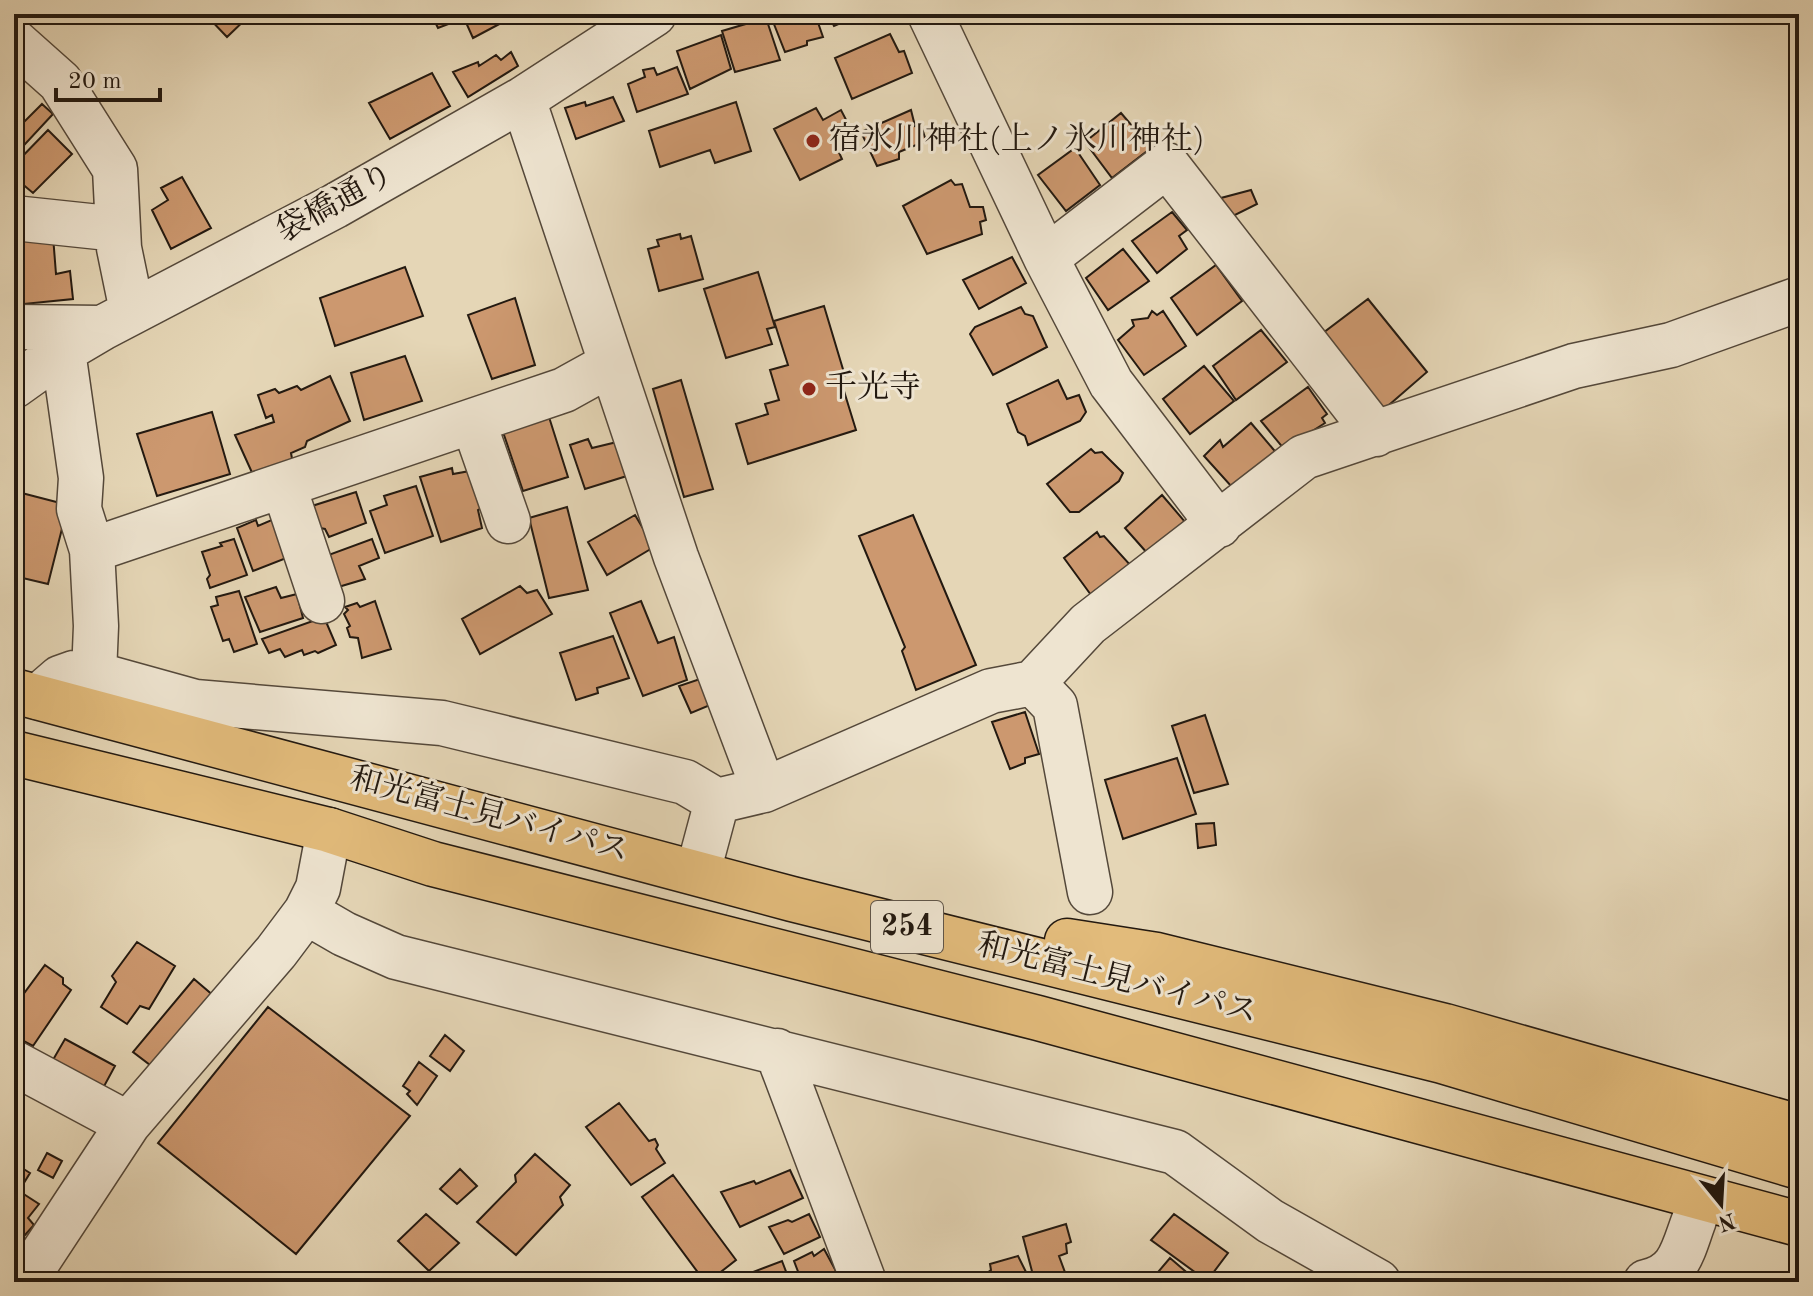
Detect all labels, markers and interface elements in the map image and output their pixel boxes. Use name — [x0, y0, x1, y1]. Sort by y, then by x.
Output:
scale bar — [56, 52, 160, 102]
text: 20 m — [68, 70, 122, 94]
place label: 宿氷川神社(上ノ氷川神社) — [829, 121, 1205, 157]
marker: 宿氷川神社(上ノ氷川神社) — [804, 132, 822, 150]
street label: 袋橋通り — [270, 155, 400, 249]
place label: 千光寺 — [825, 370, 921, 405]
marker: 千光寺 — [800, 380, 818, 398]
street label: 和光富士見バイパス — [346, 760, 633, 869]
road number: 254 — [871, 901, 943, 953]
street label: 和光富士見バイパス — [974, 927, 1261, 1030]
north arrow — [1681, 1164, 1761, 1244]
text: N — [1715, 1208, 1738, 1234]

